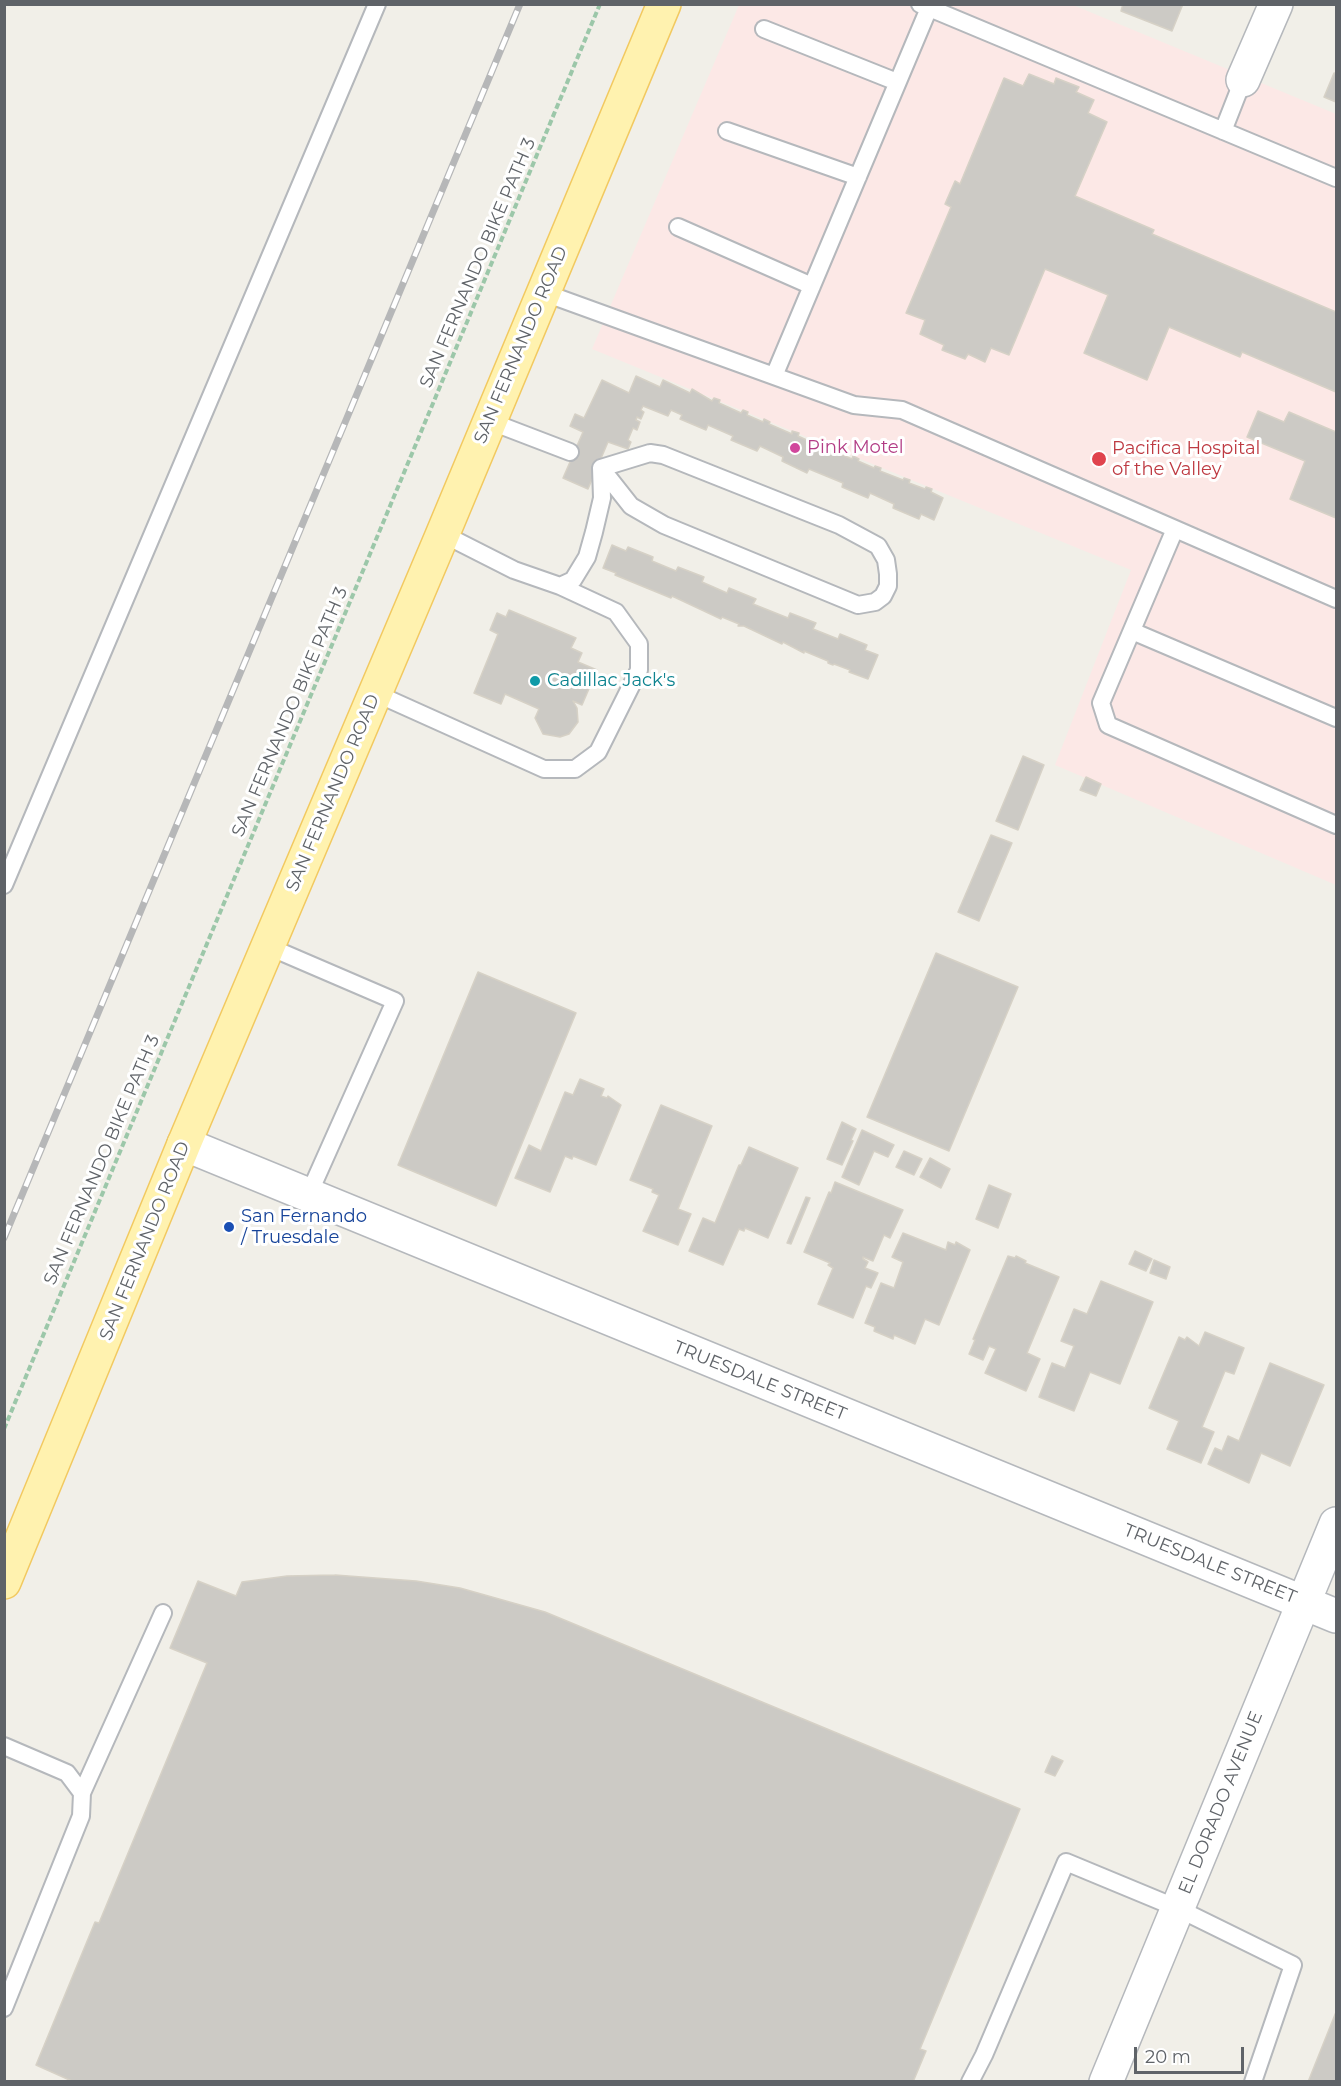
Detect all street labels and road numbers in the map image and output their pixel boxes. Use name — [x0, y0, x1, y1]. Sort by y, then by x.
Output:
street label: SAN FERNANDO BIKE PATH 3 — [415, 135, 541, 391]
street label: SAN FERNANDO ROAD — [470, 243, 572, 447]
street label: SAN FERNANDO BIKE PATH 3 — [227, 584, 353, 840]
street label: SAN FERNANDO ROAD — [282, 691, 384, 895]
street label: SAN FERNANDO BIKE PATH 3 — [39, 1032, 165, 1288]
street label: SAN FERNANDO ROAD — [95, 1139, 195, 1343]
street label: TRUESDALE STREET — [671, 1336, 849, 1426]
street label: TRUESDALE STREET — [1121, 1519, 1299, 1609]
street label: EL DORADO AVENUE — [1174, 1708, 1268, 1898]

